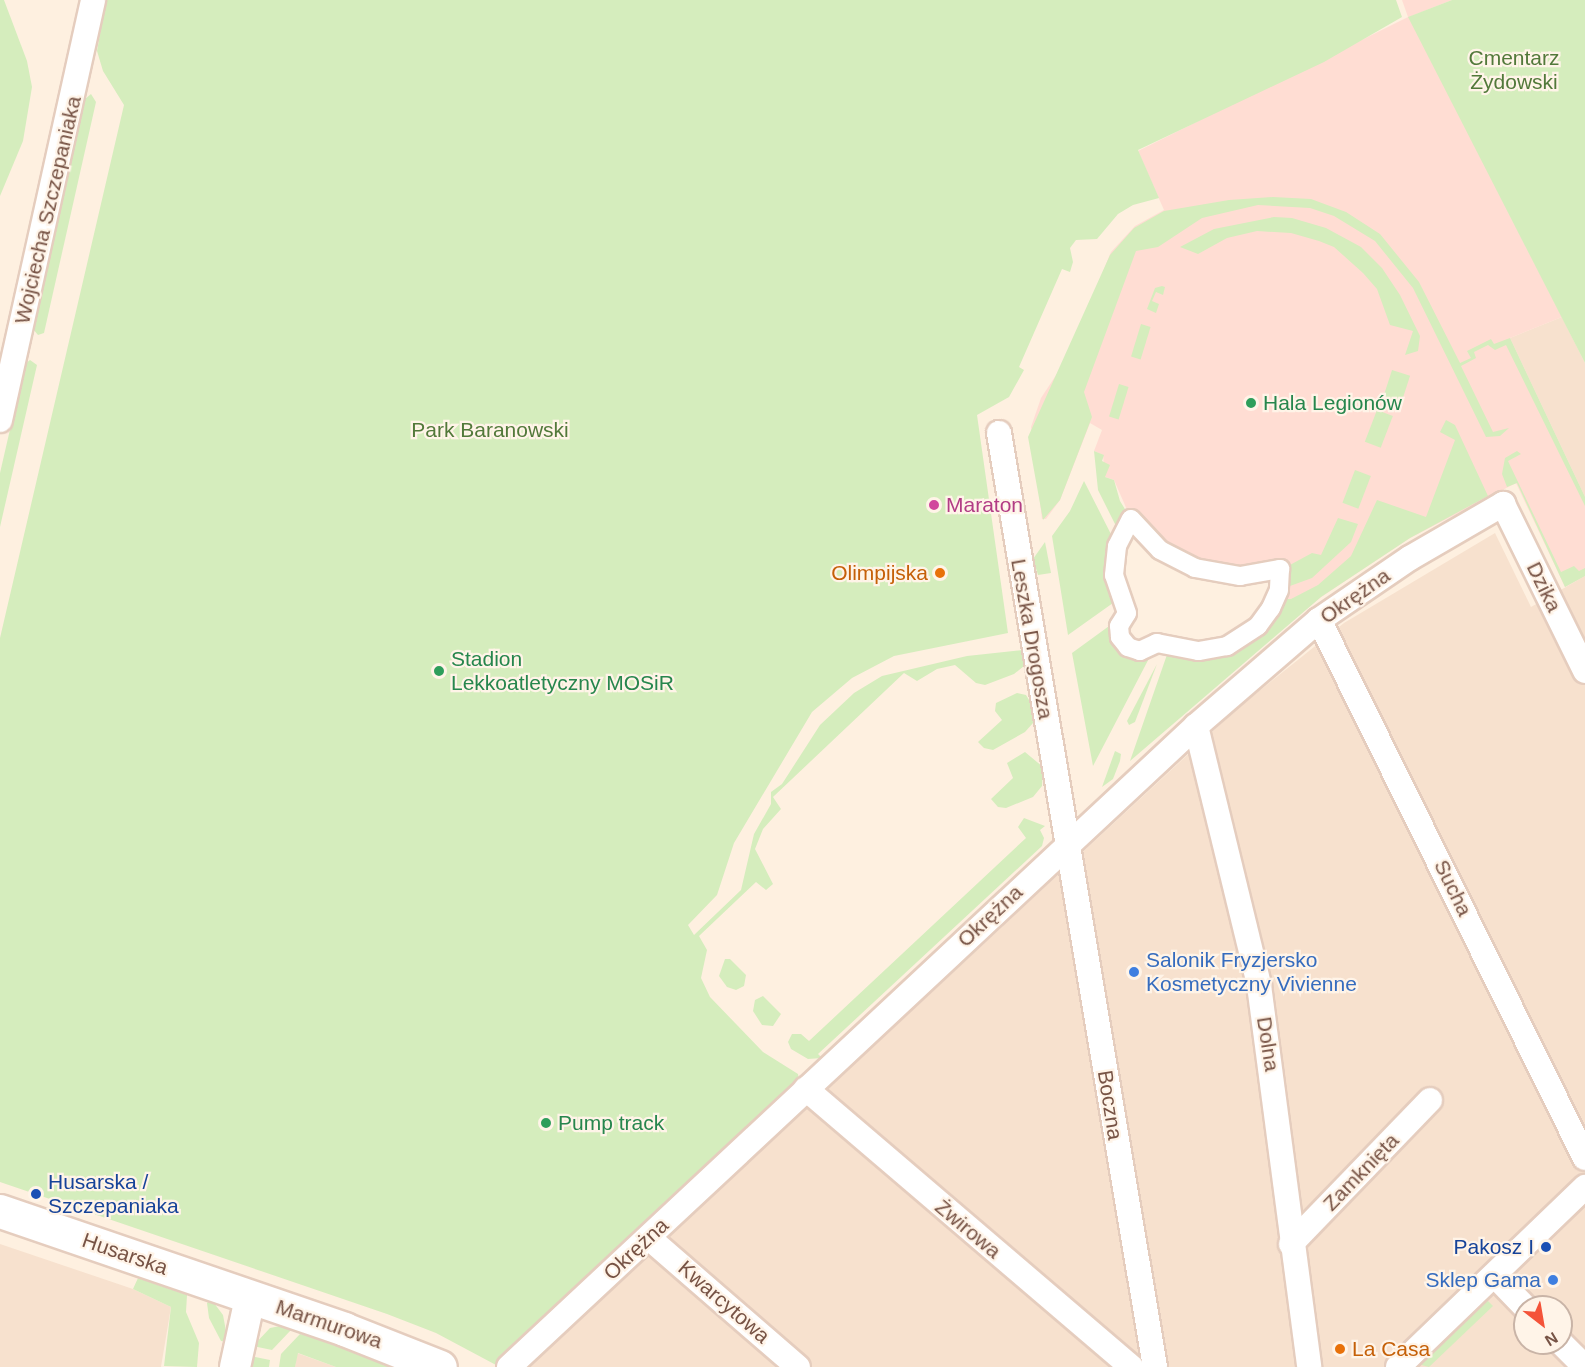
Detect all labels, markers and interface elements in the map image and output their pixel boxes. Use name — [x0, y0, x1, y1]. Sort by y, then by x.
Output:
park label: Cmentarz Żydowski — [1468, 45, 1560, 95]
street label: Wojciecha Szczepaniaka — [10, 94, 86, 326]
place label: Hala Legionów — [1263, 390, 1402, 416]
marker: Hala Legionów — [1244, 396, 1258, 410]
park label: Park Baranowski — [411, 417, 569, 443]
place label: Maraton — [946, 492, 1023, 518]
marker: Maraton — [927, 498, 941, 512]
street label: Leszka Drogosza — [1006, 557, 1058, 721]
street label: Dzika — [1521, 558, 1567, 616]
place label: Olimpijska — [831, 560, 928, 586]
street label: Okrężna — [1315, 563, 1395, 629]
marker: Olimpijska — [933, 566, 947, 580]
place label: Stadion Lekkoatletyczny MOSiR — [451, 646, 674, 696]
marker: Stadion Lekkoatletyczny MOSiR — [432, 664, 446, 678]
street label: Sucha — [1429, 856, 1477, 920]
street label: Okrężna — [952, 880, 1028, 952]
place label: Salonik Fryzjersko Kosmetyczny Vivienne — [1146, 947, 1357, 997]
marker: Salonik Fryzjersko Kosmetyczny Vivienne — [1127, 965, 1141, 979]
street label: Dolna — [1251, 1015, 1285, 1073]
street label: Boczna — [1092, 1068, 1128, 1142]
place label: Pump track — [558, 1110, 664, 1136]
marker: Pump track — [539, 1116, 553, 1130]
street label: Zamknięta — [1318, 1128, 1404, 1216]
place label: Husarska / Szczepaniaka — [48, 1169, 179, 1219]
marker: Husarska / Szczepaniaka — [29, 1187, 43, 1201]
street label: Żwirowa — [930, 1194, 1006, 1264]
street label: Okrężna — [598, 1213, 674, 1285]
street label: Husarska — [79, 1228, 171, 1280]
place label: Pakosz I — [1453, 1234, 1534, 1260]
marker: Pakosz I — [1539, 1240, 1553, 1254]
street label: Kwarcytowa — [673, 1255, 775, 1349]
place label: Sklep Gama — [1425, 1267, 1541, 1293]
marker: Sklep Gama — [1546, 1273, 1560, 1287]
street label: Marmurowa — [272, 1294, 386, 1354]
north arrow — [1513, 1295, 1573, 1355]
text: N — [1542, 1329, 1561, 1349]
place label: La Casa — [1352, 1336, 1430, 1362]
marker: La Casa — [1333, 1342, 1347, 1356]

